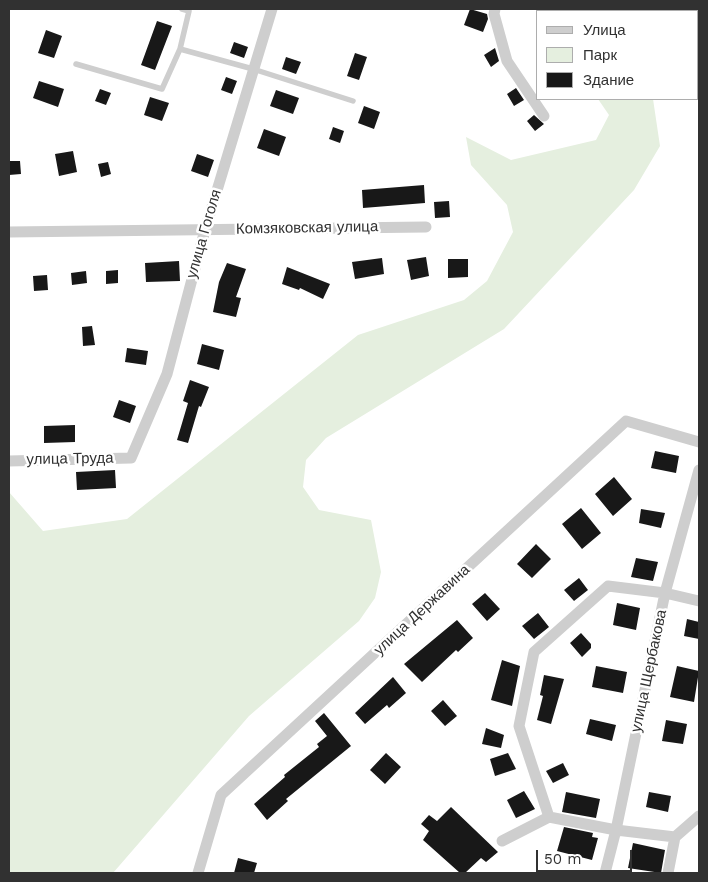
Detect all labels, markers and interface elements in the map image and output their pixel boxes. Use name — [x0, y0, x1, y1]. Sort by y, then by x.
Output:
legend — [536, 10, 698, 100]
text: Улица — [583, 21, 626, 39]
text: Парк — [583, 46, 617, 64]
text: Здание — [583, 71, 634, 89]
street label: улица Гоголя — [183, 187, 225, 281]
street label: Комзяковская улица — [236, 218, 378, 238]
street label: улица Труда — [26, 449, 114, 469]
street label: улица Державина — [370, 561, 474, 659]
street label: улица Щербакова — [627, 608, 671, 734]
scale bar — [538, 840, 634, 872]
text: 50 m — [544, 850, 581, 868]

